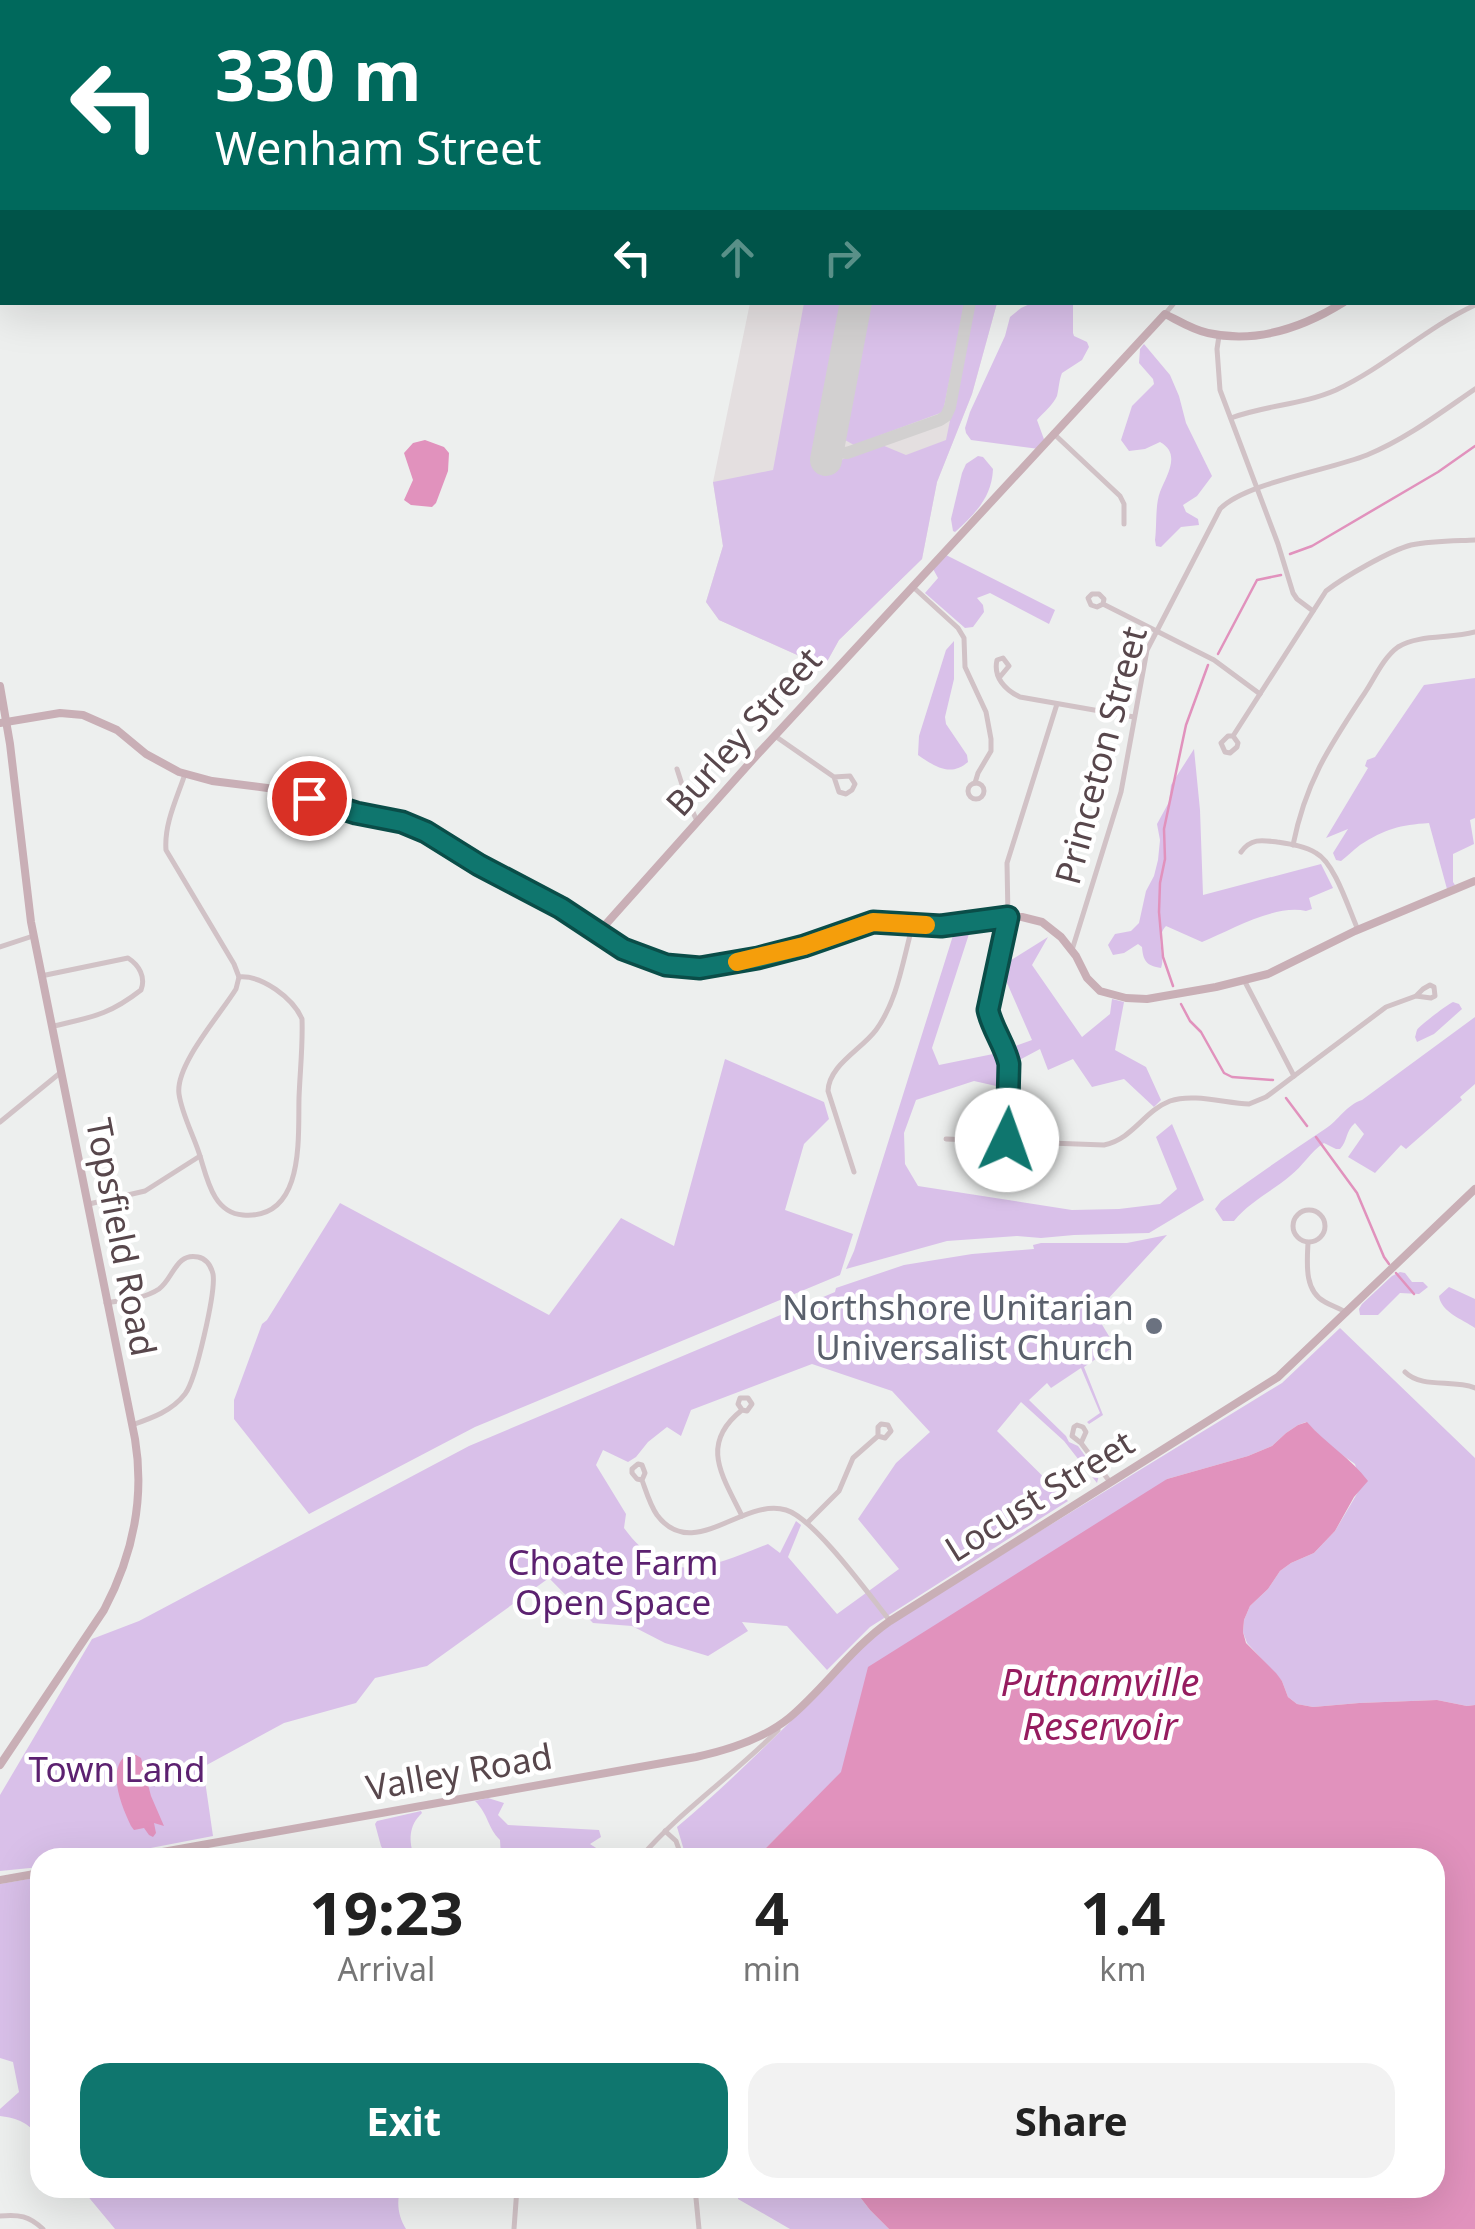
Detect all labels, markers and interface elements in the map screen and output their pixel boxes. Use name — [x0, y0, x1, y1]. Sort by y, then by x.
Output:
text: 330 m — [215, 26, 422, 122]
icon: left — [50, 40, 180, 170]
text: Wenham Street — [215, 117, 542, 178]
icon: left — [605, 230, 660, 285]
icon: ahead — [710, 230, 765, 285]
icon: right — [815, 230, 870, 285]
street label: Princeton Street — [1043, 621, 1157, 889]
street label: Burley Street — [655, 637, 831, 825]
pin — [267, 756, 352, 841]
icon: arrive — [282, 771, 337, 826]
position arrow — [955, 1088, 1059, 1192]
street label: Topsfield Road — [76, 1114, 168, 1360]
place label: Northshore Unitarian Universalist Church — [782, 1283, 1134, 1370]
marker: Northshore Unitarian Universalist Church — [1143, 1315, 1165, 1337]
street label: Locust Street — [936, 1418, 1142, 1572]
park label: Choate Farm Open Space — [507, 1538, 719, 1625]
water label: Putnamville Reservoir — [1000, 1655, 1200, 1751]
street label: Valley Road — [362, 1732, 556, 1810]
park label: Town Land — [29, 1745, 205, 1792]
text: 19:23 — [309, 1871, 463, 1953]
text: 4 — [755, 1871, 789, 1953]
text: 1.4 — [1080, 1871, 1166, 1953]
text: Arrival — [338, 1947, 435, 1990]
text: min — [743, 1947, 801, 1990]
text: km — [1099, 1947, 1146, 1990]
button: Exit — [80, 2063, 728, 2178]
button: Share — [748, 2063, 1395, 2178]

